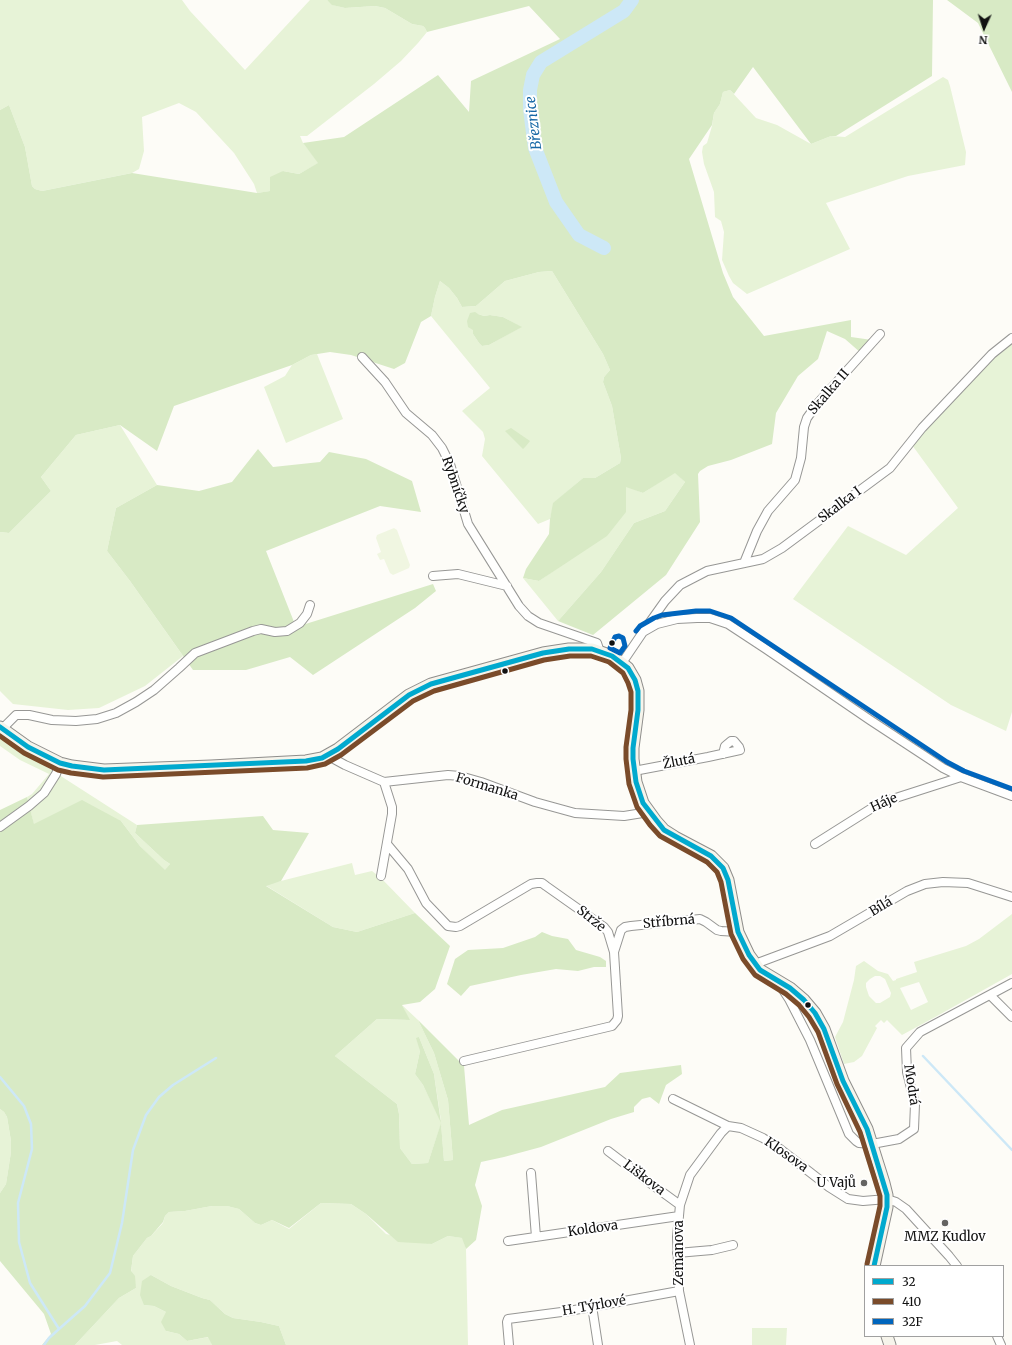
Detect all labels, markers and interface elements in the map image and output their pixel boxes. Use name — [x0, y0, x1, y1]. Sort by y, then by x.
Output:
north arrow — [964, 8, 1004, 48]
text: N — [979, 33, 988, 47]
water label: Březnice — [522, 95, 546, 151]
street label: Skalka II — [805, 366, 853, 418]
street label: Rybníčky — [438, 455, 472, 515]
street label: Skalka I — [815, 484, 865, 526]
unlabelled marker — [607, 638, 617, 648]
unlabelled marker — [500, 666, 510, 676]
street label: Žlutá — [662, 751, 696, 773]
street label: Formanka — [454, 770, 520, 804]
street label: Háje — [868, 790, 900, 816]
street label: Bílá — [867, 894, 895, 920]
street label: Strže — [573, 903, 609, 935]
street label: Stříbrná — [642, 912, 696, 932]
unlabelled marker — [803, 1000, 813, 1010]
street label: Modrá — [900, 1063, 922, 1107]
street label: Klosova — [761, 1134, 811, 1176]
street label: Liškova — [620, 1157, 668, 1199]
place label: U Vajů — [817, 1175, 856, 1191]
marker: U Vajů — [859, 1178, 869, 1188]
street label: Koldova — [567, 1218, 619, 1240]
marker: MMZ Kudlov — [940, 1218, 950, 1228]
street label: Zemanova — [671, 1220, 687, 1286]
place label: MMZ Kudlov — [904, 1229, 986, 1245]
legend — [864, 1265, 1004, 1337]
text: 32 — [902, 1274, 916, 1289]
street label: H. Týrlové — [561, 1293, 627, 1319]
text: 410 — [902, 1294, 921, 1309]
text: 32F — [902, 1314, 923, 1329]

